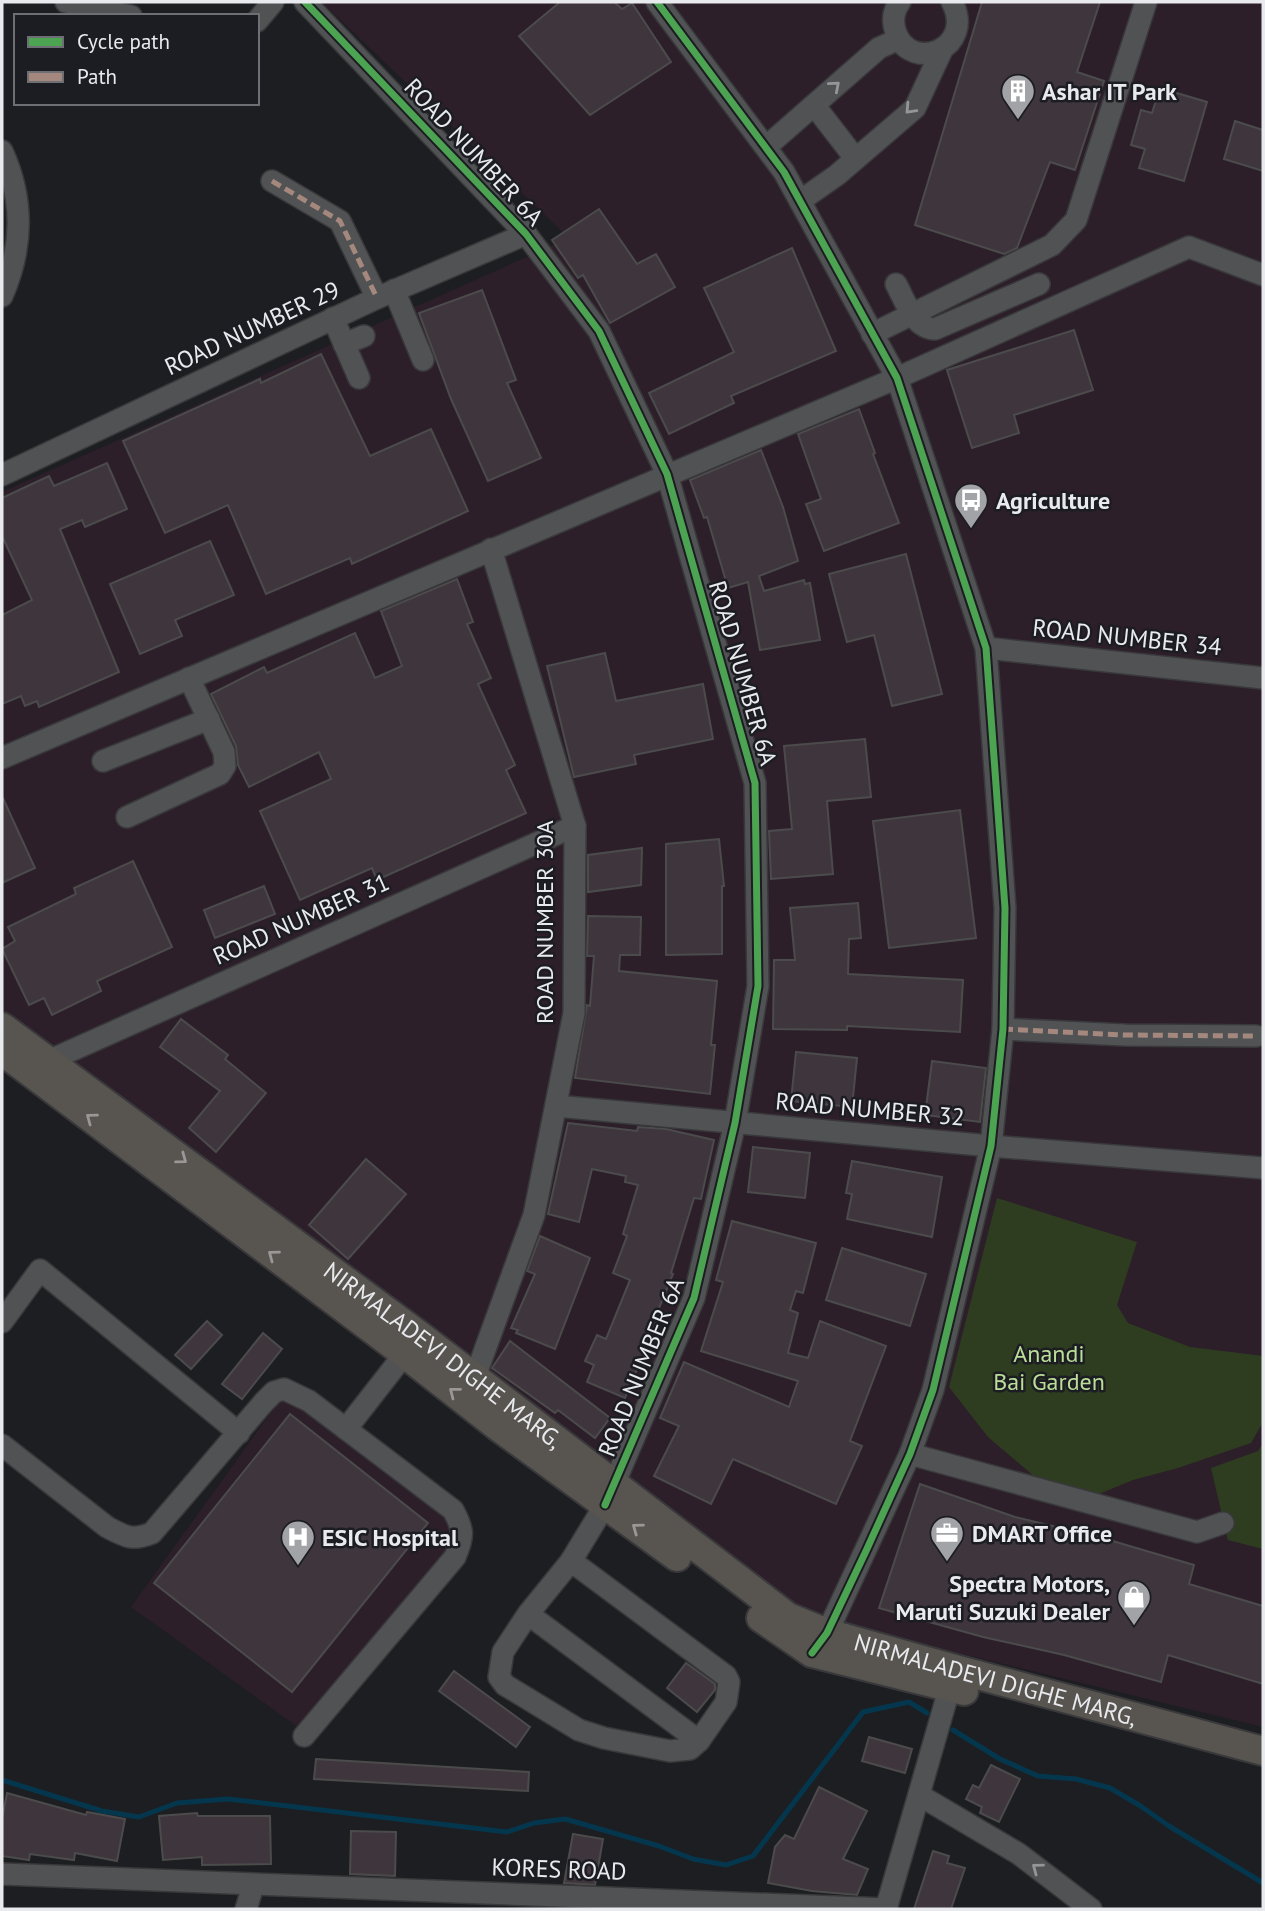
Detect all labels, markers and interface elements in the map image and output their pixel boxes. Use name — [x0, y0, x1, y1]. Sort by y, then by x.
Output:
legend — [14, 14, 259, 105]
text: Cycle path — [77, 28, 170, 55]
text: Path — [77, 63, 117, 90]
street label: ROAD NUMBER 6A — [398, 72, 550, 232]
building icon: Ashar IT Park — [999, 72, 1037, 121]
place label: Ashar IT Park — [1042, 76, 1177, 107]
one-way arrow — [827, 82, 840, 94]
one-way arrow — [906, 101, 918, 114]
street label: ROAD NUMBER 29 — [159, 274, 345, 382]
bus stop icon: Agriculture — [952, 481, 990, 530]
place label: Agriculture — [996, 485, 1110, 516]
street label: ROAD NUMBER 6A — [702, 577, 784, 769]
street label: ROAD NUMBER 34 — [1031, 612, 1223, 662]
street label: ROAD NUMBER 30A — [529, 820, 560, 1024]
street label: ROAD NUMBER 31 — [208, 866, 394, 972]
street label: ROAD NUMBER 32 — [774, 1085, 966, 1133]
one-way arrow — [87, 1113, 99, 1126]
one-way arrow — [174, 1151, 187, 1164]
one-way arrow — [268, 1250, 281, 1263]
street label: NIRMALADEVI DIGHE MARG, — [318, 1255, 569, 1455]
street label: ROAD NUMBER 6A — [591, 1273, 691, 1461]
park label: Anandi Bai Garden — [993, 1338, 1105, 1397]
one-way arrow — [450, 1388, 462, 1401]
office icon: DMART Office — [928, 1514, 966, 1563]
hospital icon: ESIC Hospital — [279, 1518, 317, 1567]
place label: DMART Office — [972, 1518, 1112, 1549]
place label: ESIC Hospital — [322, 1522, 459, 1553]
one-way arrow — [632, 1524, 645, 1536]
place label: Spectra Motors, Maruti Suzuki Dealer — [896, 1568, 1111, 1627]
shop icon: Spectra Motors, Maruti Suzuki Dealer — [1115, 1578, 1153, 1627]
street label: NIRMALADEVI DIGHE MARG, — [851, 1626, 1141, 1732]
street label: KORES ROAD — [491, 1851, 627, 1887]
one-way arrow — [1032, 1863, 1045, 1876]

